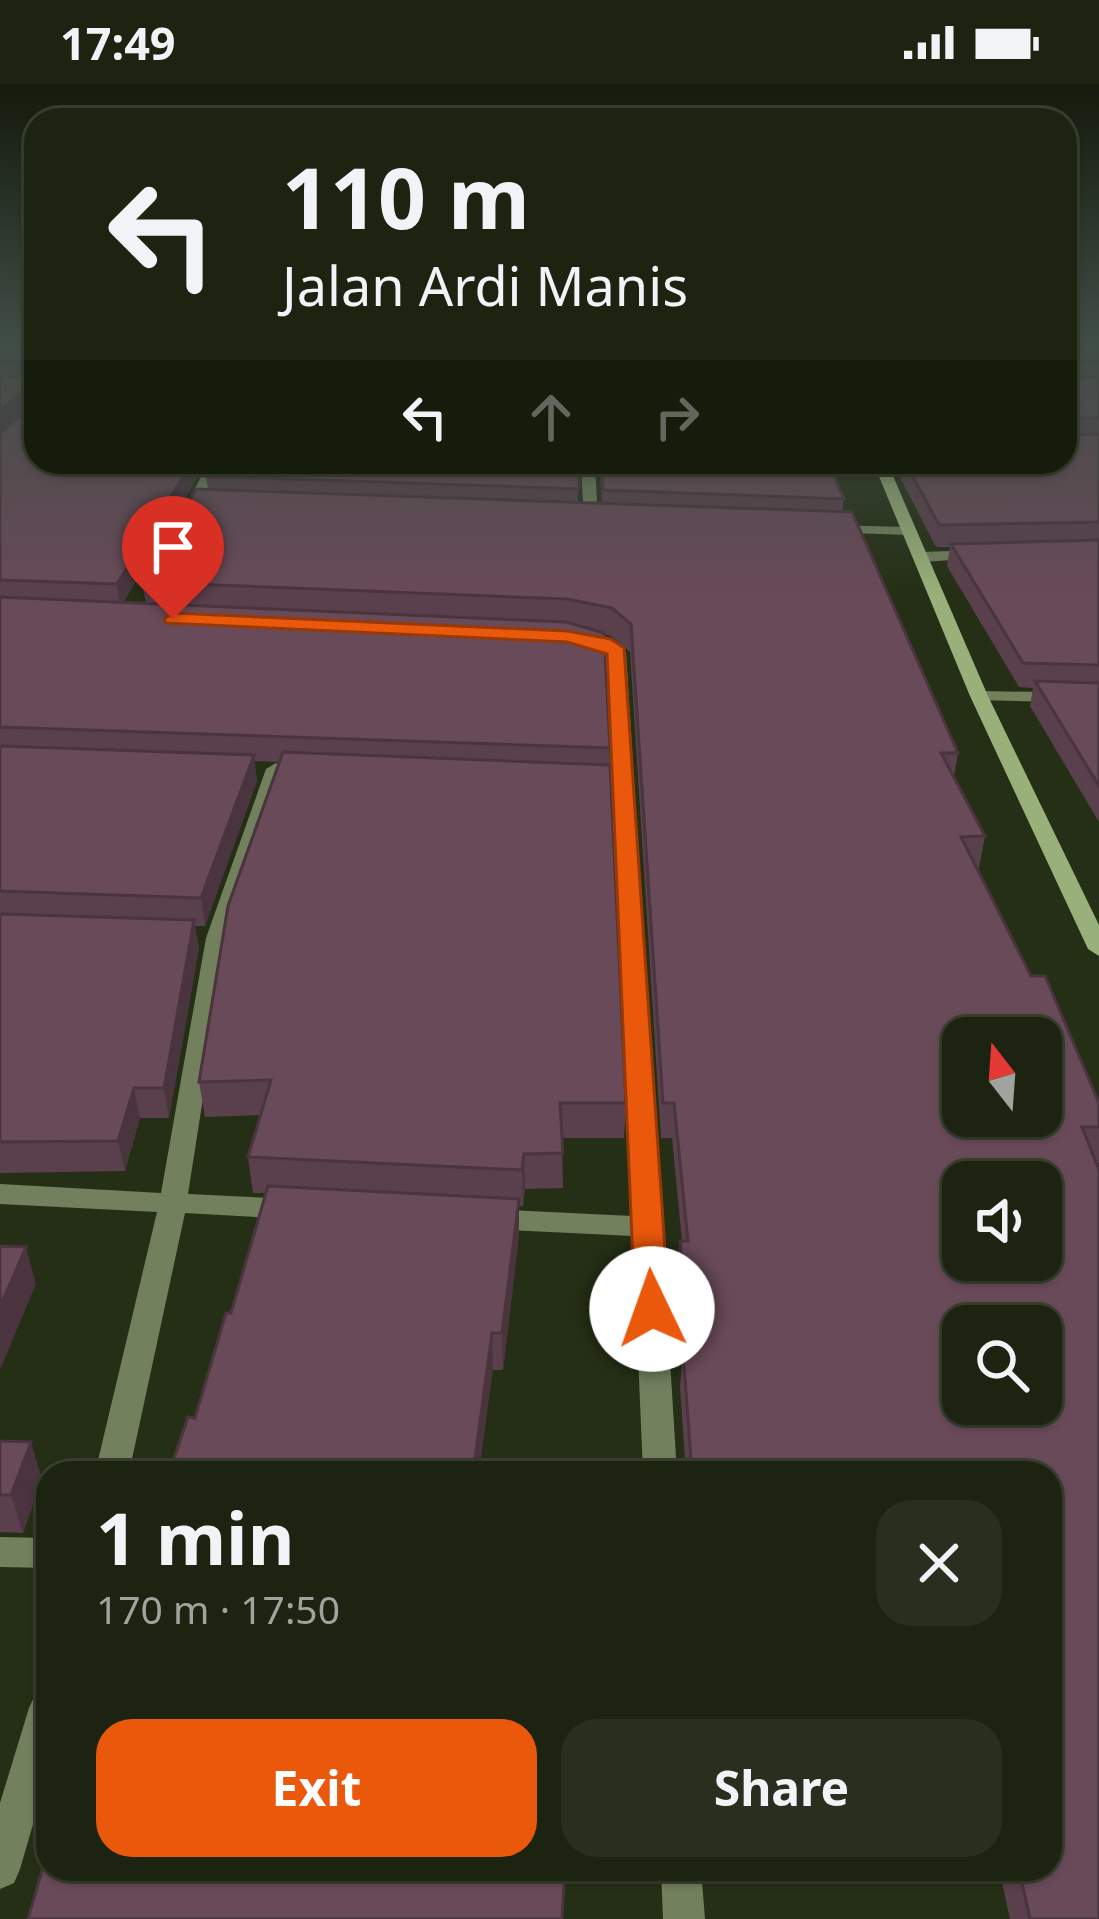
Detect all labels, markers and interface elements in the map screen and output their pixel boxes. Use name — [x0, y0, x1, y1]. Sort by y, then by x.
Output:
text: 17:49 — [60, 12, 176, 73]
text: 110 m — [282, 139, 530, 254]
icon: left — [84, 156, 240, 312]
text: Jalan Ardi Manis — [282, 248, 688, 322]
icon: left — [392, 384, 458, 450]
icon: ahead — [518, 384, 584, 450]
icon: right — [644, 384, 710, 450]
pin — [122, 496, 224, 619]
icon: arrive — [140, 514, 206, 580]
north arrow — [942, 1017, 1062, 1137]
map controls — [942, 1017, 1062, 1425]
button: sound — [942, 1161, 1062, 1281]
position arrow — [589, 1246, 715, 1372]
button: search — [942, 1305, 1062, 1425]
text: 1 min — [96, 1488, 294, 1586]
button: close — [876, 1500, 1002, 1626]
text: 170 m · 17:50 — [96, 1582, 340, 1635]
button: Exit — [96, 1719, 537, 1857]
button: Share — [561, 1719, 1002, 1857]

